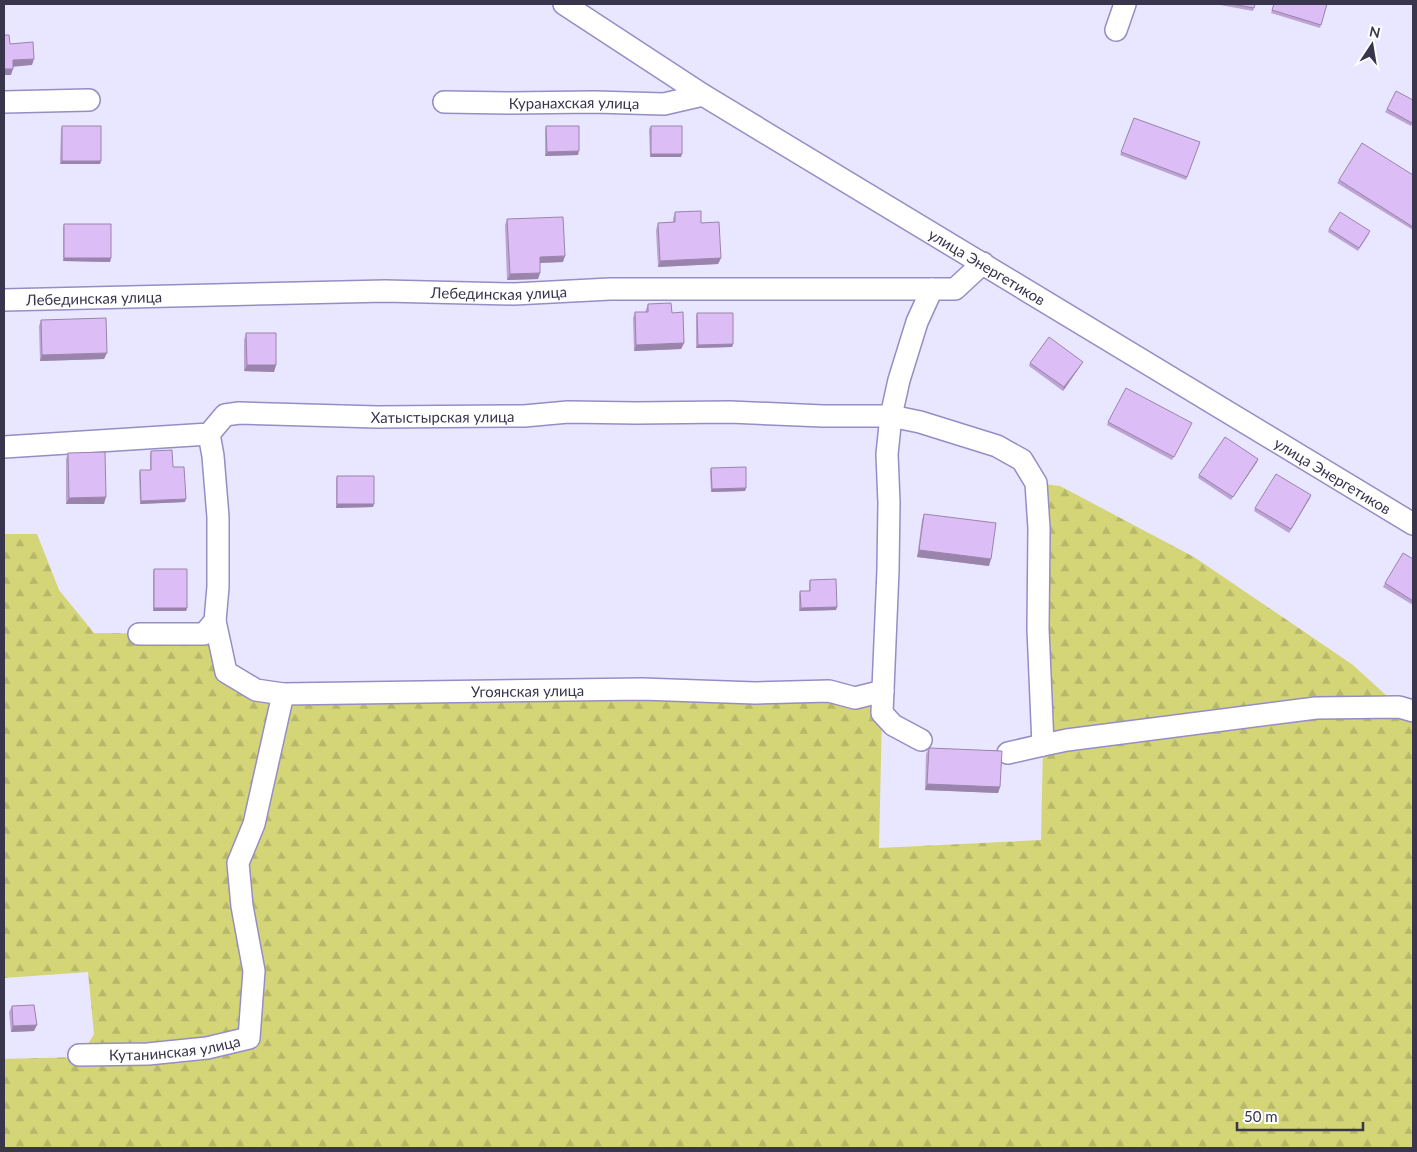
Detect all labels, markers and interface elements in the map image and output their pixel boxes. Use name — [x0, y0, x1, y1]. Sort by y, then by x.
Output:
north arrow — [1347, 20, 1397, 70]
text: N — [1368, 22, 1382, 41]
street label: Куранахская улица — [509, 93, 640, 112]
street label: улица Энергетиков — [925, 225, 1049, 309]
street label: Лебединская улица — [430, 282, 567, 303]
street label: Лебединская улица — [25, 287, 162, 309]
street label: Хатыстырская улица — [370, 407, 515, 426]
street label: улица Энергетиков — [1271, 433, 1394, 518]
street label: Угоянская улица — [471, 681, 584, 700]
street label: Кутанинская улица — [109, 1031, 242, 1064]
scale bar — [1237, 1100, 1363, 1132]
text: 50 m — [1244, 1107, 1278, 1125]

